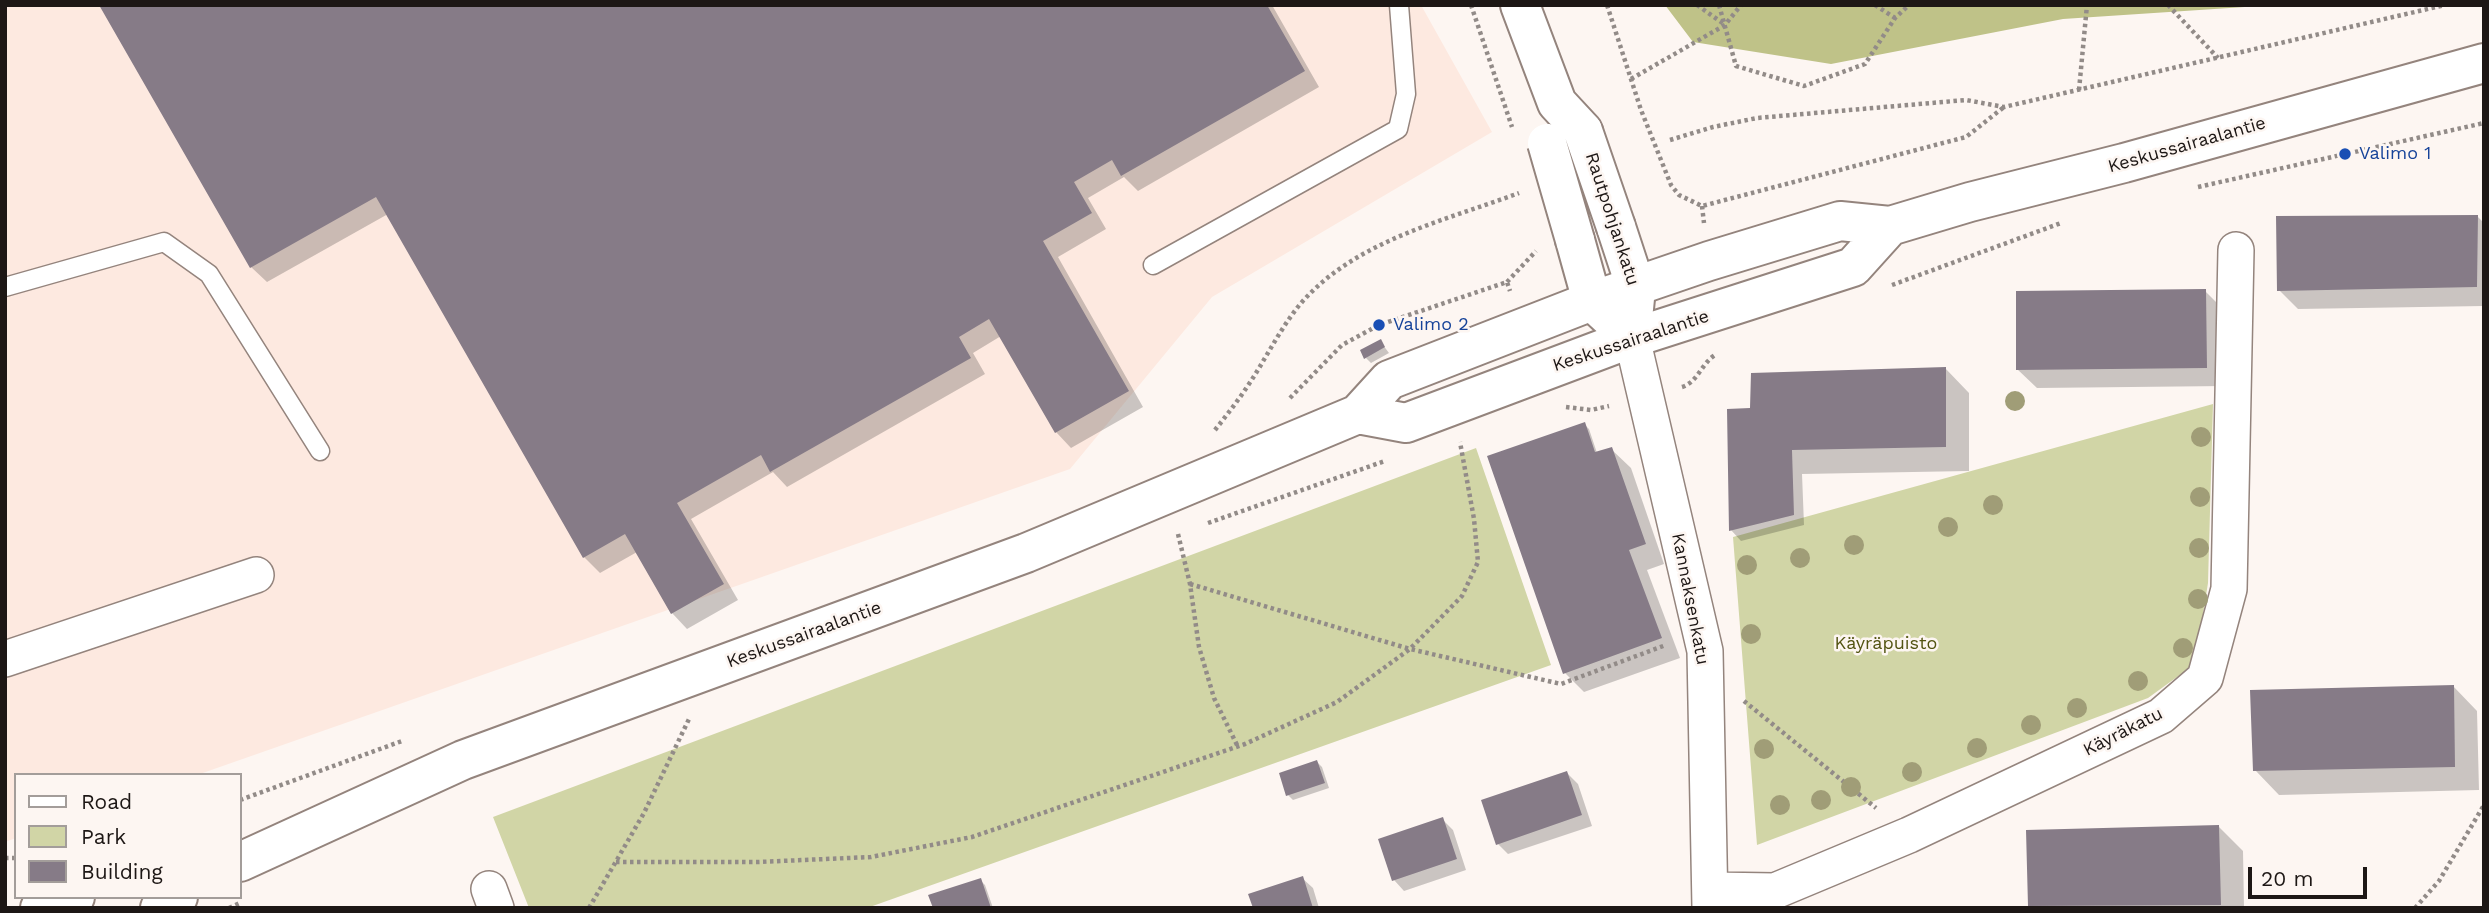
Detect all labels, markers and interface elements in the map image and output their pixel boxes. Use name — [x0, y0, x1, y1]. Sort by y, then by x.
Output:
street label: Keskussairaalantie — [2106, 112, 2268, 178]
place label: Valimo 1 — [2359, 143, 2431, 165]
marker: Valimo 1 — [2337, 146, 2353, 162]
street label: Rautpohjankatu — [1580, 150, 1644, 288]
street label: Keskussairaalantie — [1550, 306, 1712, 376]
place label: Valimo 2 — [1393, 314, 1469, 336]
marker: Valimo 2 — [1371, 317, 1387, 333]
street label: Kannaksenkatu — [1667, 531, 1713, 667]
street label: Keskussairaalantie — [724, 597, 884, 673]
park label: Käyräpuisto — [1835, 633, 1937, 655]
street label: Käyräkatu — [2080, 703, 2166, 761]
legend — [14, 773, 242, 899]
text: Road — [81, 789, 132, 814]
text: Park — [81, 824, 126, 849]
scale bar — [2251, 853, 2370, 897]
text: Building — [81, 859, 163, 884]
text: 20 m — [2261, 866, 2313, 891]

